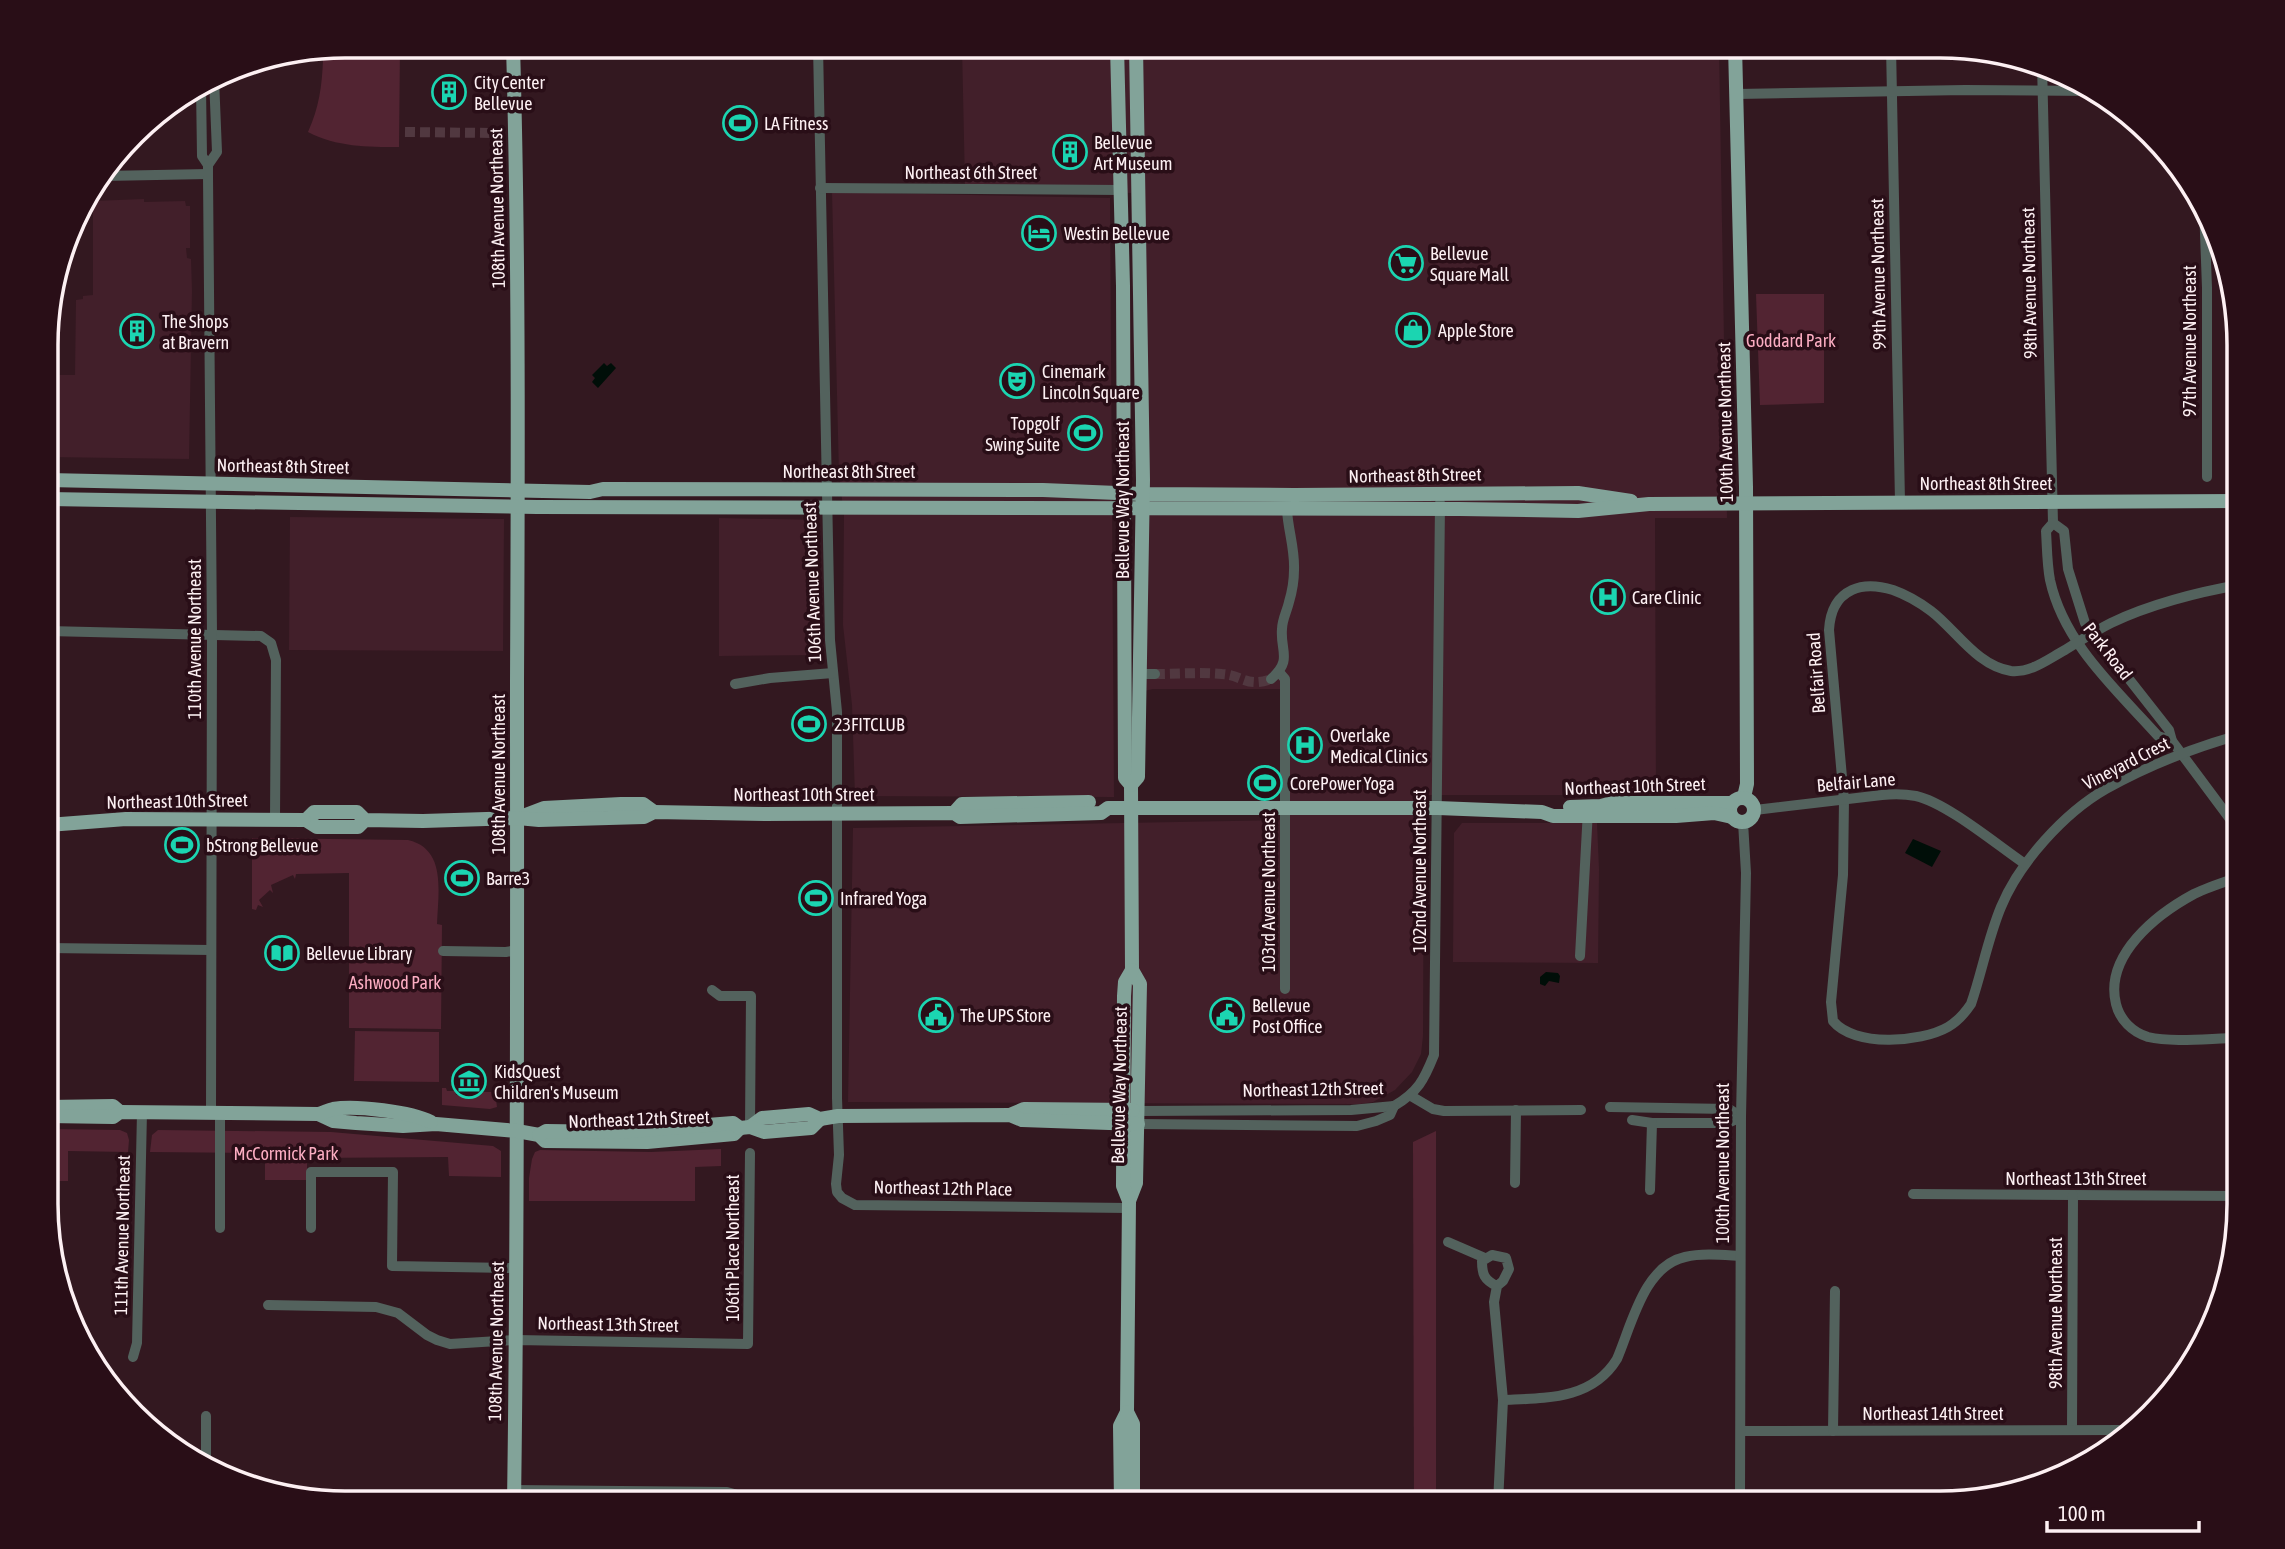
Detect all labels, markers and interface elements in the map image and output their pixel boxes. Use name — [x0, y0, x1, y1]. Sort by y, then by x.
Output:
place label: City Center Bellevue — [474, 72, 545, 114]
building icon: City Center Bellevue — [430, 73, 468, 111]
sports icon: LA Fitness — [721, 104, 759, 142]
place label: LA Fitness — [764, 113, 828, 134]
street label: 108th Avenue Northeast — [485, 128, 509, 288]
place label: Bellevue Art Museum — [1094, 132, 1173, 174]
building icon: Bellevue Art Museum — [1051, 133, 1089, 171]
street label: Northeast 6th Street — [904, 162, 1038, 183]
street label: 99th Avenue Northeast — [1866, 198, 1890, 350]
street label: 98th Avenue Northeast — [2017, 207, 2041, 359]
hotel icon: Westin Bellevue — [1020, 214, 1058, 252]
place label: Westin Bellevue — [1064, 223, 1170, 244]
place label: Bellevue Square Mall — [1430, 243, 1509, 285]
supermarket icon: Bellevue Square Mall — [1387, 244, 1425, 282]
street label: 97th Avenue Northeast — [2179, 265, 2200, 417]
place label: The Shops at Bravern — [162, 311, 229, 353]
shop icon: Apple Store — [1394, 311, 1432, 349]
building icon: The Shops at Bravern — [118, 312, 156, 350]
place label: Apple Store — [1438, 320, 1514, 341]
park label: Goddard Park — [1746, 330, 1836, 351]
street label: 100th Avenue Northeast — [1713, 342, 1737, 502]
place label: Cinemark Lincoln Square — [1042, 361, 1140, 403]
theatre icon: Cinemark Lincoln Square — [998, 362, 1036, 400]
place label: Topgolf Swing Suite — [985, 413, 1060, 455]
sports icon: Topgolf Swing Suite — [1066, 414, 1104, 452]
street label: Bellevue Way Northeast — [1112, 421, 1133, 579]
street label: Northeast 8th Street — [216, 454, 350, 478]
street label: Northeast 8th Street — [782, 461, 916, 482]
street label: Northeast 8th Street — [1348, 463, 1482, 487]
street label: Northeast 8th Street — [1919, 473, 2053, 494]
street label: 106th Avenue Northeast — [799, 502, 825, 662]
street label: 110th Avenue Northeast — [184, 559, 205, 719]
hospital icon: Care Clinic — [1589, 578, 1627, 616]
place label: Care Clinic — [1632, 587, 1701, 608]
street label: Park Road — [2079, 618, 2137, 684]
street label: Belfair Road — [1803, 632, 1829, 714]
street label: 108th Avenue Northeast — [488, 694, 509, 854]
sports icon: 23FITCLUB — [790, 705, 828, 743]
place label: 23FITCLUB — [834, 714, 905, 735]
place label: Overlake Medical Clinics — [1330, 725, 1428, 767]
hospital icon: Overlake Medical Clinics — [1286, 726, 1324, 764]
street label: Vineyard Crest — [2079, 732, 2173, 794]
sports icon: CorePower Yoga — [1246, 764, 1284, 802]
street label: Belfair Lane — [1816, 768, 1896, 796]
place label: CorePower Yoga — [1290, 773, 1395, 794]
street label: Northeast 10th Street — [1564, 773, 1706, 799]
street label: Northeast 10th Street — [733, 784, 875, 805]
street label: Northeast 10th Street — [106, 789, 248, 813]
street label: 102nd Avenue Northeast — [1409, 789, 1430, 953]
street label: 103rd Avenue Northeast — [1258, 812, 1279, 972]
sports icon: bStrong Bellevue — [163, 826, 201, 864]
place label: bStrong Bellevue — [206, 835, 318, 856]
sports icon: Barre3 — [443, 859, 481, 897]
place label: Barre3 — [486, 868, 530, 889]
sports icon: Infrared Yoga — [797, 879, 835, 917]
place label: Infrared Yoga — [840, 888, 927, 909]
library icon: Bellevue Library — [263, 934, 301, 972]
place label: Bellevue Library — [306, 943, 413, 964]
park label: Ashwood Park — [349, 972, 441, 993]
place label: Bellevue Post Office — [1252, 995, 1322, 1037]
public building icon: The UPS Store — [917, 996, 955, 1034]
public building icon: Bellevue Post Office — [1208, 996, 1246, 1034]
place label: The UPS Store — [960, 1005, 1051, 1026]
street label: Bellevue Way Northeast — [1107, 1006, 1131, 1164]
place label: KidsQuest Children's Museum — [494, 1061, 619, 1103]
museum icon: KidsQuest Children's Museum — [450, 1062, 488, 1100]
street label: Northeast 12th Street — [1242, 1077, 1384, 1101]
street label: 100th Avenue Northeast — [1712, 1083, 1733, 1243]
street label: Northeast 12th Street — [568, 1106, 710, 1132]
park label: McCormick Park — [234, 1143, 338, 1164]
street label: 111th Avenue Northeast — [110, 1155, 134, 1315]
street label: Northeast 13th Street — [2005, 1168, 2147, 1189]
street label: 106th Place Northeast — [722, 1174, 743, 1322]
street label: Northeast 12th Place — [873, 1176, 1013, 1200]
street label: 98th Avenue Northeast — [2045, 1237, 2066, 1389]
street label: 108th Avenue Northeast — [484, 1261, 508, 1421]
street label: Northeast 13th Street — [537, 1312, 679, 1336]
street label: Northeast 14th Street — [1862, 1403, 2004, 1424]
scale bar — [2047, 1490, 2199, 1534]
text: 100 m — [2058, 1501, 2106, 1525]

